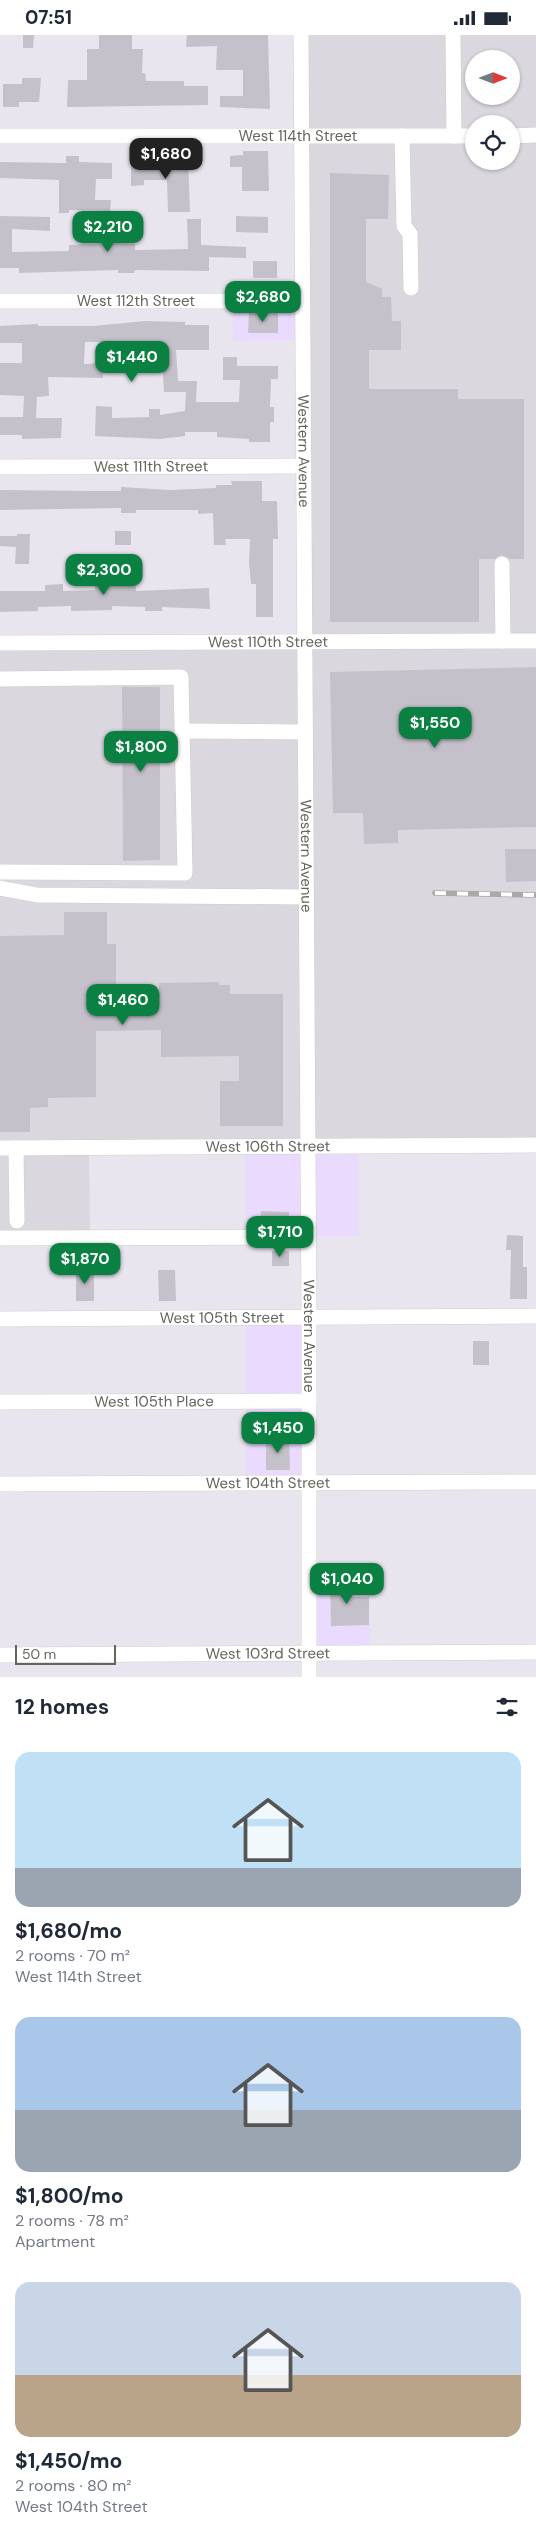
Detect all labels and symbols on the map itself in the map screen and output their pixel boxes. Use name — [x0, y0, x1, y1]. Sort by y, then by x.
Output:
north arrow — [465, 50, 520, 105]
street label: West 114th Street — [239, 126, 358, 146]
pin: $1,680 — [125, 137, 207, 180]
pin: $2,210 — [67, 211, 149, 253]
pin: $2,680 — [222, 281, 304, 323]
street label: West 112th Street — [77, 291, 195, 311]
pin: $1,440 — [91, 341, 173, 383]
street label: Western Avenue — [293, 394, 314, 508]
street label: West 111th Street — [94, 456, 208, 477]
pin: $2,300 — [63, 553, 145, 596]
street label: West 110th Street — [208, 632, 328, 652]
pin: $1,550 — [394, 707, 476, 749]
pin: $1,800 — [100, 731, 182, 773]
street label: Western Avenue — [296, 799, 316, 913]
pin: $1,460 — [82, 983, 164, 1026]
street label: West 106th Street — [206, 1136, 331, 1157]
pin: $1,710 — [239, 1215, 321, 1258]
pin: $1,870 — [44, 1243, 126, 1285]
street label: Western Avenue — [299, 1279, 319, 1392]
street label: West 105th Street — [160, 1307, 284, 1328]
street label: West 105th Place — [94, 1391, 214, 1412]
pin: $1,450 — [237, 1411, 319, 1454]
street label: West 104th Street — [206, 1473, 330, 1493]
pin: $1,040 — [306, 1563, 388, 1605]
scale bar — [15, 1642, 116, 1665]
street label: West 103rd Street — [206, 1643, 330, 1664]

